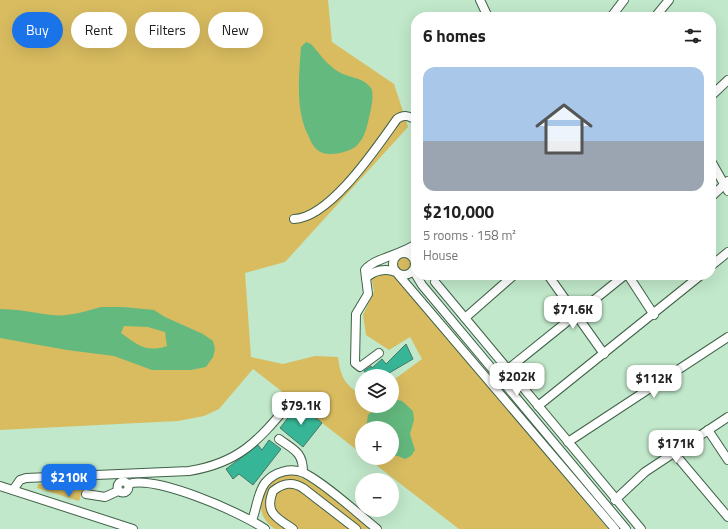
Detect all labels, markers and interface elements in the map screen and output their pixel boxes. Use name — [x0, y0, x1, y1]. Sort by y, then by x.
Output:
chip: Buy — [12, 12, 63, 48]
chip: Rent — [71, 12, 127, 48]
chip: Filters — [135, 12, 200, 48]
chip: New — [208, 12, 263, 48]
text: 6 homes — [423, 23, 486, 49]
icon: filters — [682, 25, 704, 47]
icon: home — [528, 93, 600, 165]
text: $210,000 — [423, 199, 494, 225]
text: 5 rooms · 158 m² — [423, 225, 516, 245]
text: House — [423, 245, 458, 265]
pin: $71.6K — [540, 296, 606, 330]
text: $71.6K — [553, 299, 593, 319]
pin: $202K — [489, 363, 545, 397]
pin: $112K — [626, 365, 682, 399]
text: $202K — [499, 366, 535, 386]
text: $112K — [636, 368, 672, 388]
map controls — [355, 369, 399, 517]
button: layers — [355, 369, 399, 413]
pin: $79.1K — [268, 392, 334, 426]
text: $79.1K — [281, 395, 321, 415]
button: + — [355, 421, 399, 465]
pin: $171K — [648, 430, 704, 464]
text: $171K — [658, 433, 694, 453]
pin: $210K — [41, 464, 97, 498]
text: $210K — [51, 467, 87, 487]
button: − — [355, 473, 399, 517]

